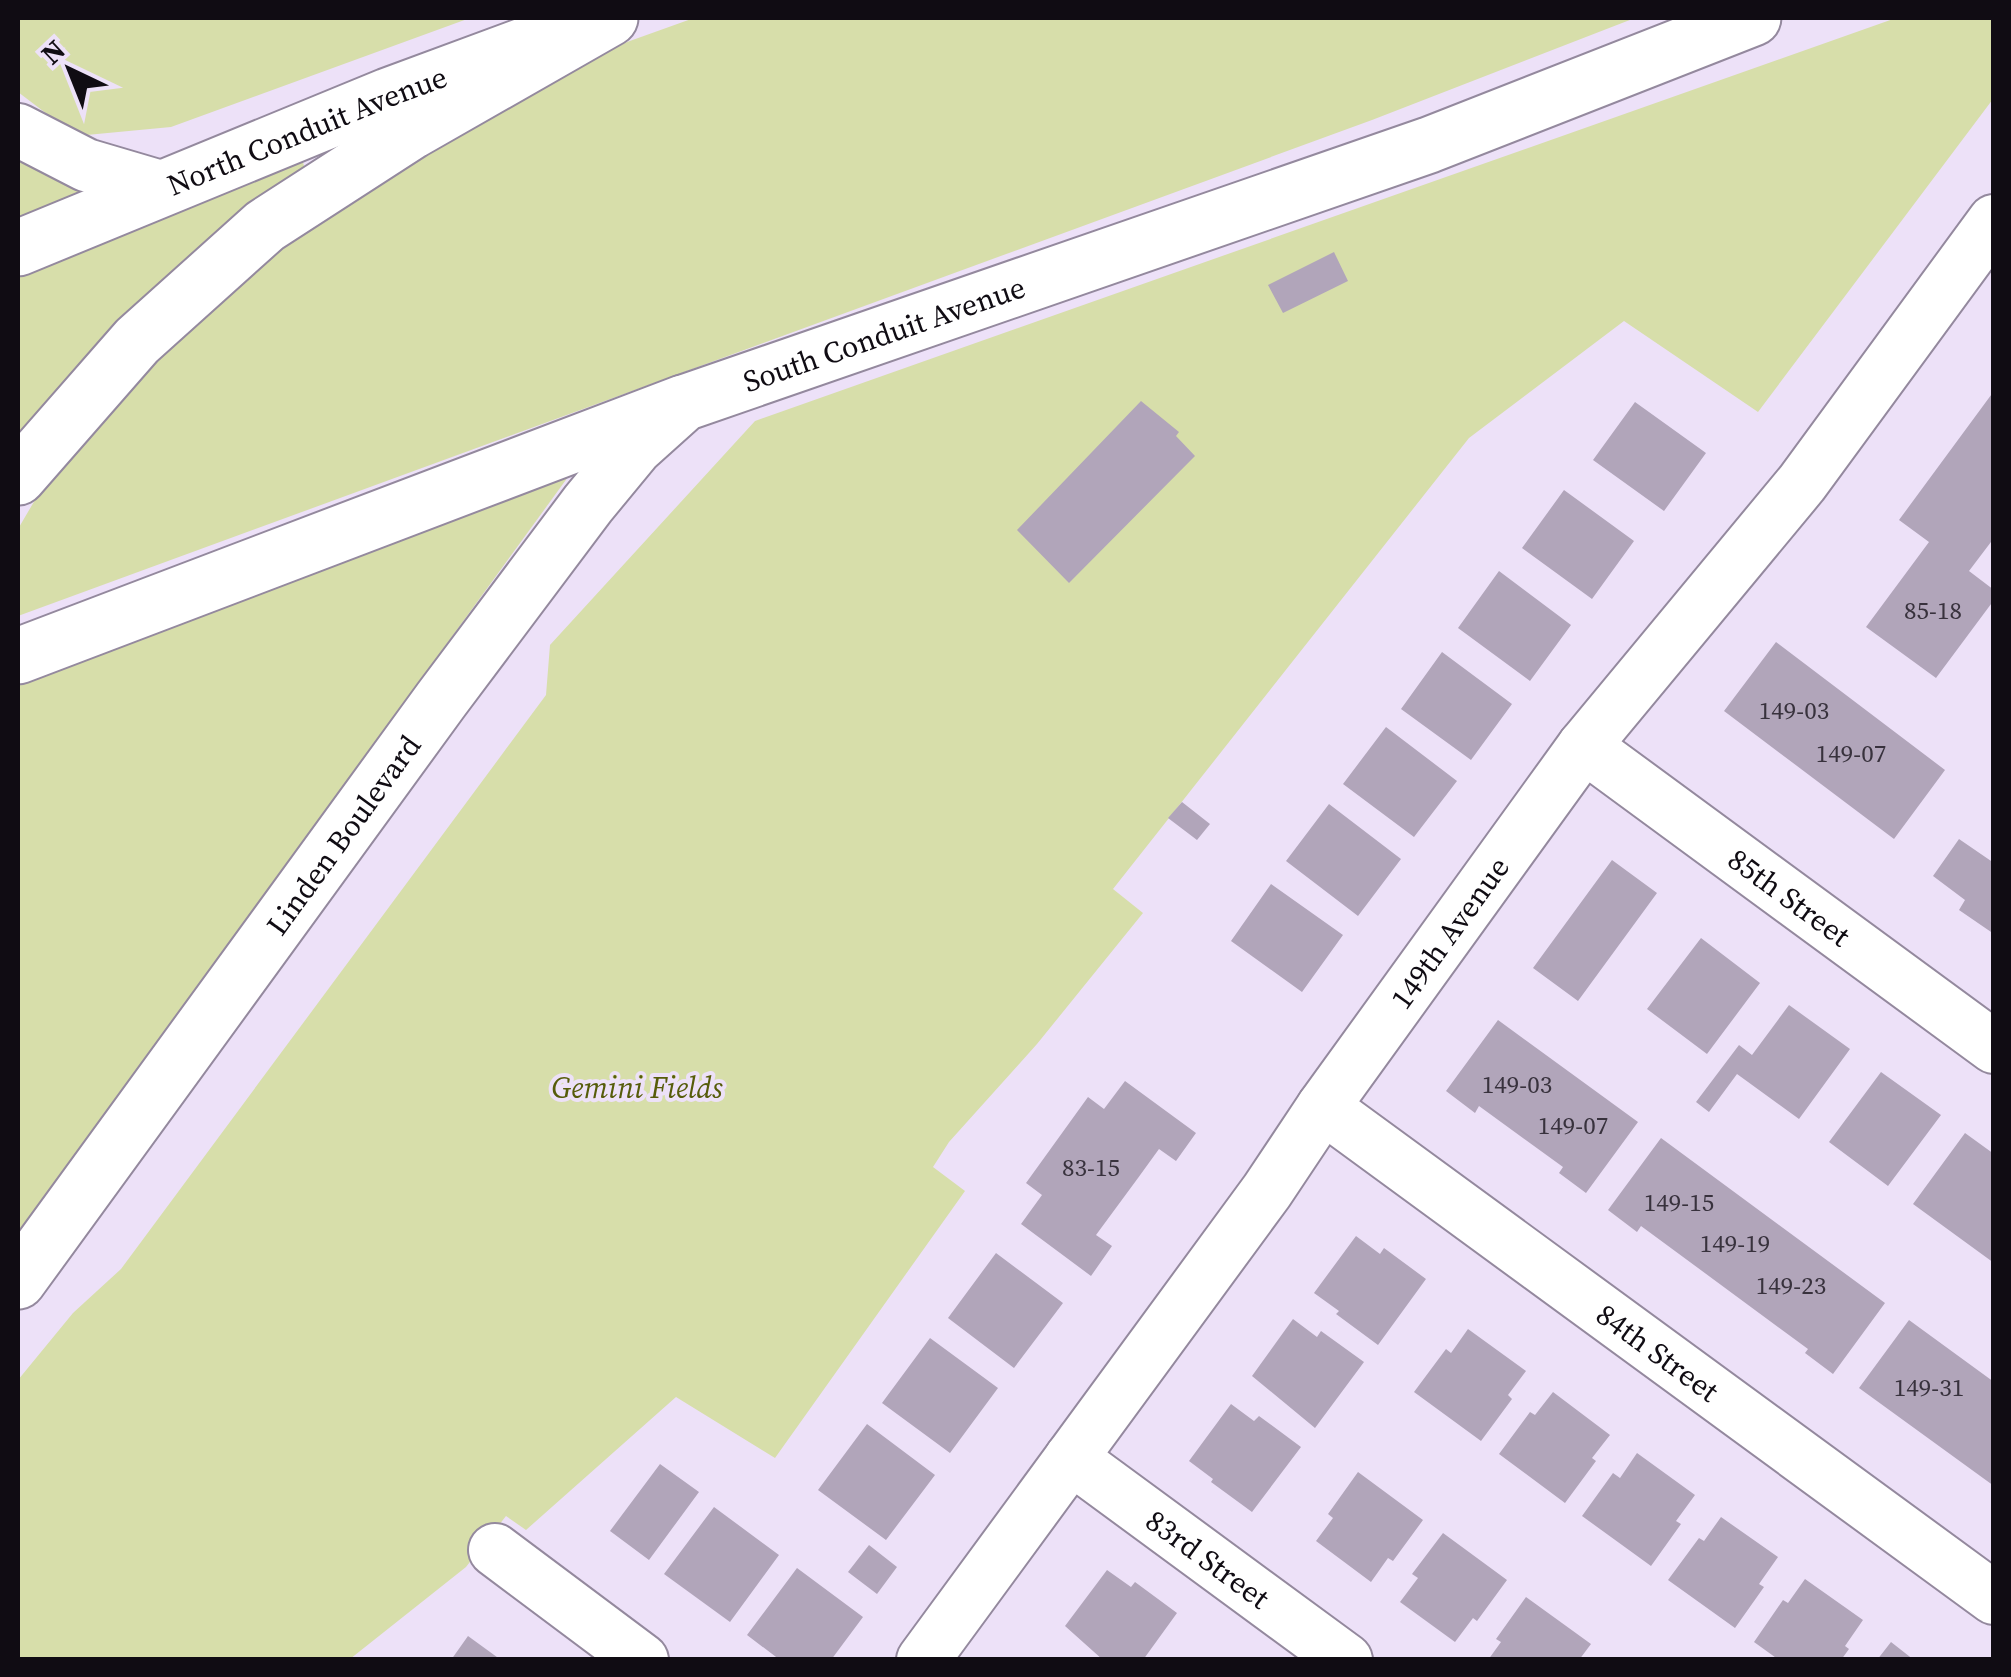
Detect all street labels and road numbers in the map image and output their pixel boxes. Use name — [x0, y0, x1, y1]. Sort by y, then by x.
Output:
street label: North Conduit Avenue — [161, 56, 452, 205]
street label: South Conduit Avenue — [737, 266, 1030, 402]
street label: Linden Boulevard — [256, 726, 430, 943]
street label: 85th Street — [1720, 838, 1859, 956]
street label: 149th Avenue — [1380, 848, 1518, 1017]
street label: 84th Street — [1588, 1293, 1728, 1411]
street label: 83rd Street — [1138, 1499, 1278, 1618]

